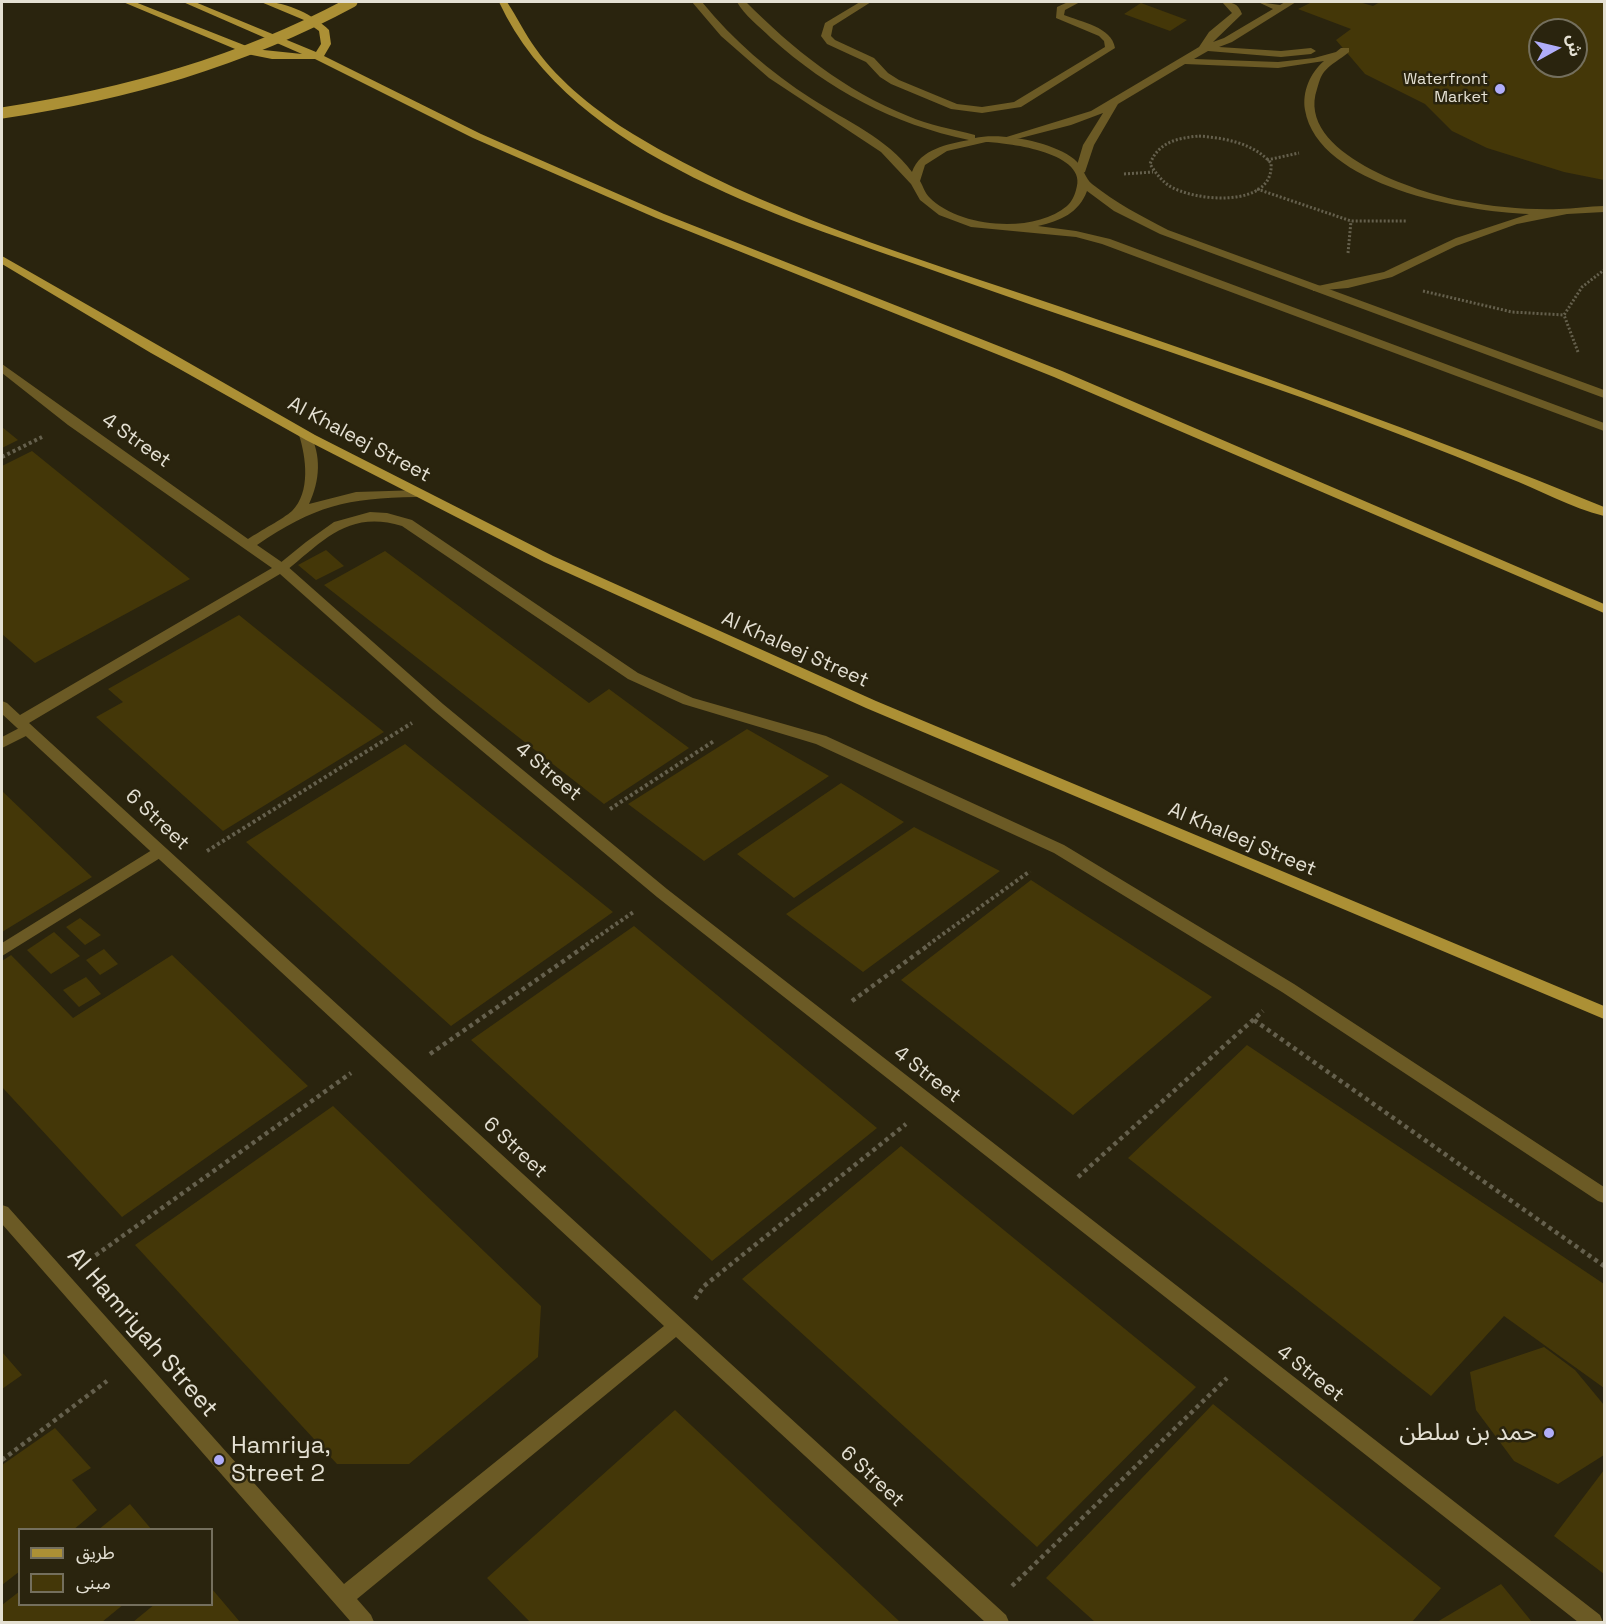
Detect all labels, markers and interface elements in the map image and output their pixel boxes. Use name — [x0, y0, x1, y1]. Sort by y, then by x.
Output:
north arrow — [1528, 18, 1588, 78]
text: ش — [1562, 33, 1586, 58]
place label: Waterfront Market — [1403, 70, 1488, 108]
marker: Waterfront Market — [1493, 82, 1507, 96]
street label: Al Khaleej Street — [283, 392, 435, 488]
street label: 4 Street — [97, 409, 175, 473]
street label: Al Khaleej Street — [718, 607, 872, 693]
street label: 4 Street — [510, 737, 586, 807]
street label: 6 Street — [120, 784, 194, 856]
street label: Al Khaleej Street — [1164, 798, 1320, 882]
street label: 4 Street — [889, 1041, 965, 1109]
street label: 6 Street — [478, 1112, 552, 1184]
street label: Al Hamriyah Street — [61, 1242, 223, 1424]
street label: 4 Street — [1272, 1340, 1348, 1408]
place label: حمد بن سلطن — [1399, 1419, 1537, 1447]
marker: حمد بن سلطن — [1542, 1426, 1556, 1440]
place label: Hamriya, Street 2 — [231, 1432, 331, 1488]
street label: 6 Street — [835, 1441, 909, 1513]
marker: Hamriya, Street 2 — [212, 1453, 226, 1467]
legend — [18, 1528, 213, 1606]
text: طريق — [76, 1541, 115, 1564]
text: مبنى — [76, 1571, 111, 1594]

